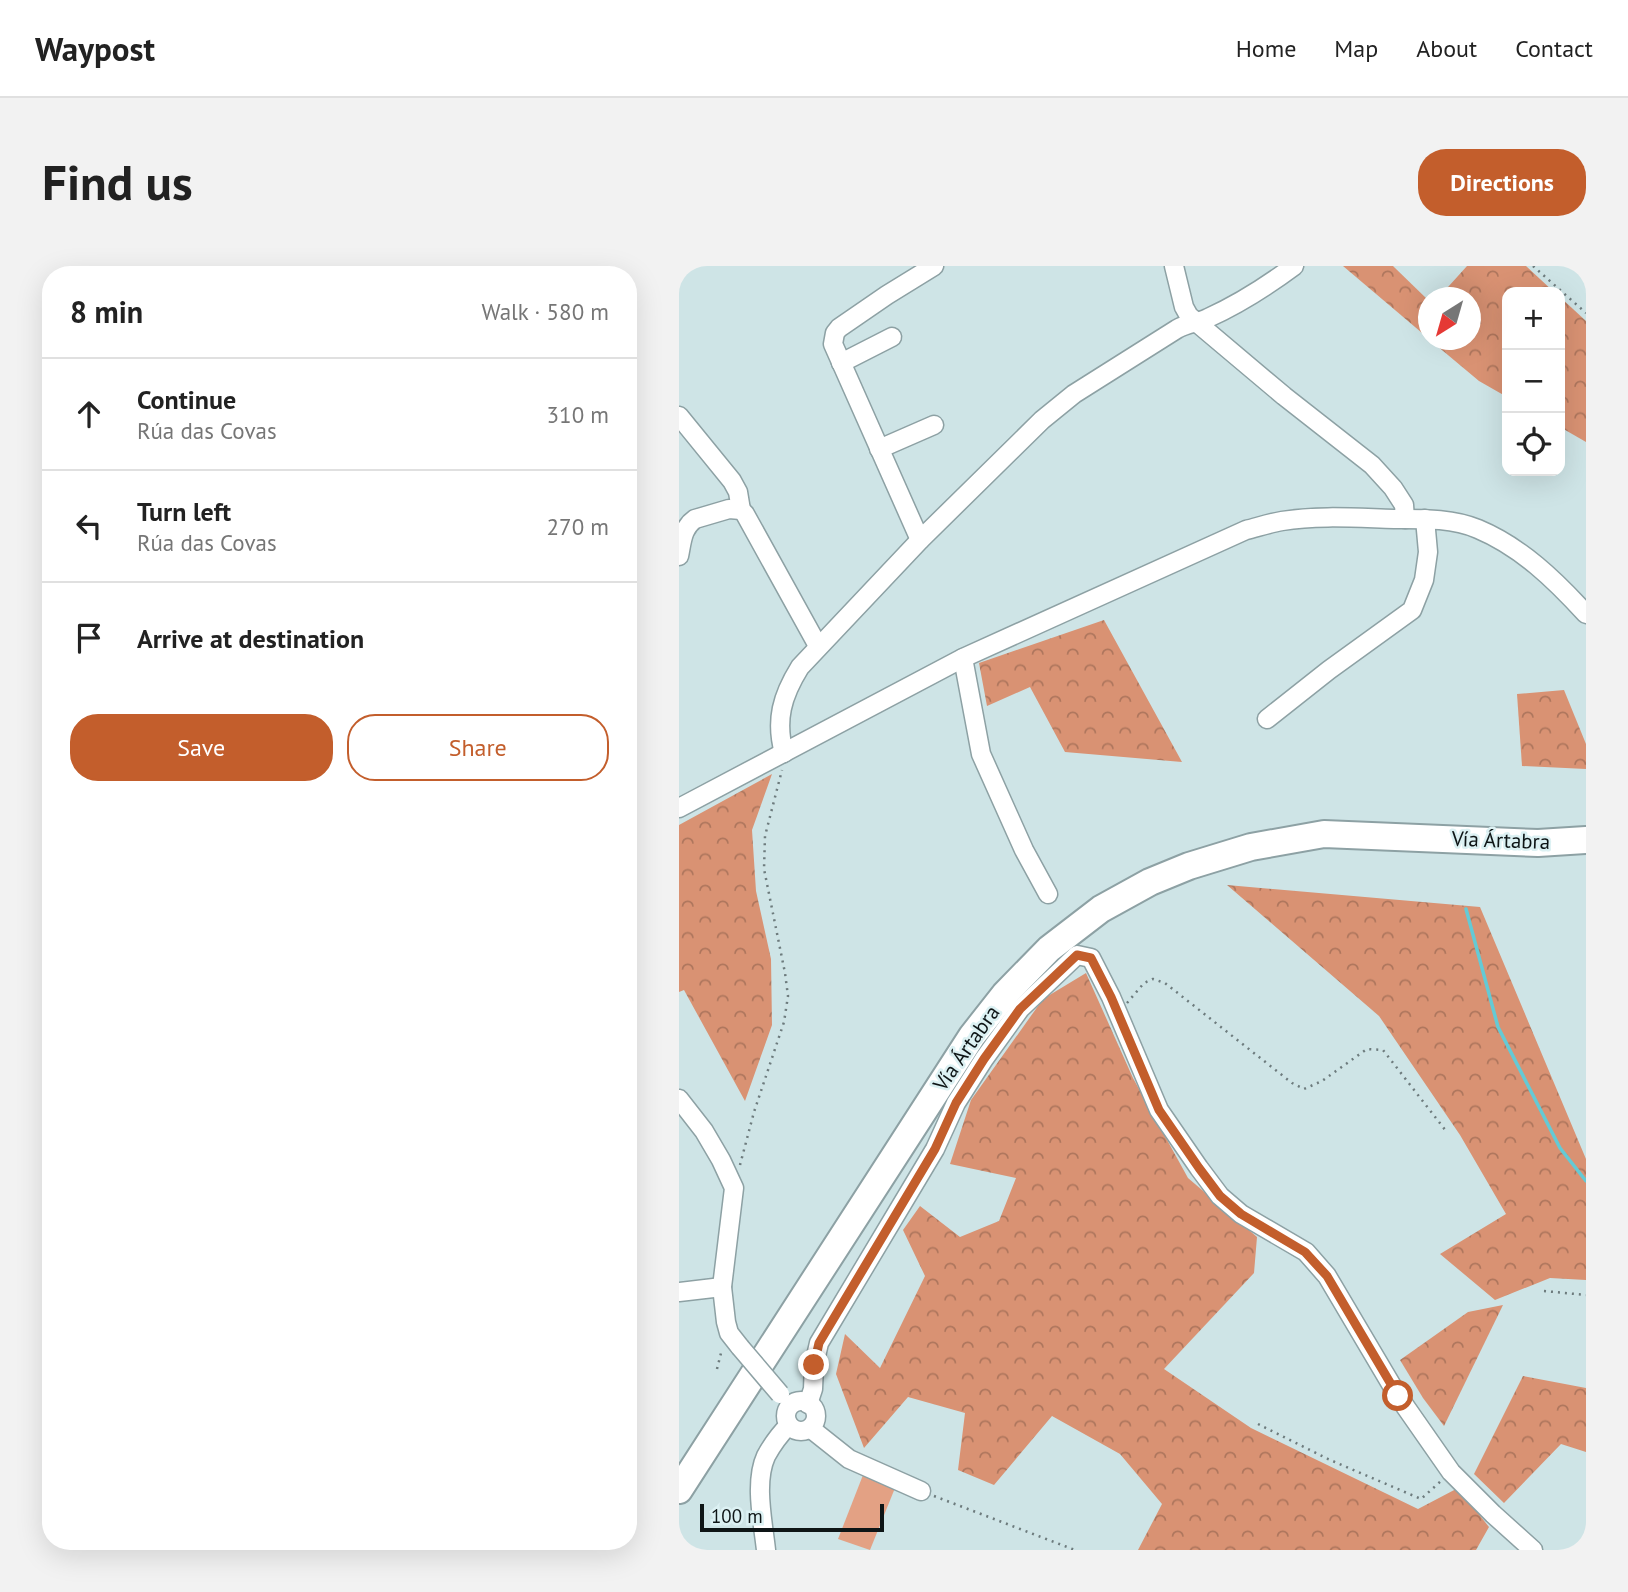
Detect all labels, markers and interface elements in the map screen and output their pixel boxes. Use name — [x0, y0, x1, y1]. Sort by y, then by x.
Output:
text: Waypost — [35, 27, 155, 70]
text: Home — [1236, 33, 1296, 64]
text: Map — [1334, 33, 1378, 64]
text: About — [1416, 33, 1477, 64]
text: Contact — [1515, 33, 1593, 64]
button: Directions — [1418, 149, 1586, 216]
text: Find us — [42, 150, 193, 214]
north arrow — [1418, 287, 1481, 350]
map controls — [1502, 287, 1565, 476]
button: + — [1502, 287, 1565, 350]
text: 8 min — [70, 292, 143, 331]
text: Walk · 580 m — [482, 297, 609, 326]
button: − — [1502, 350, 1565, 413]
text: Continue — [137, 383, 236, 416]
icon: ahead — [70, 395, 108, 433]
text: 310 m — [547, 400, 609, 429]
button: locate — [1502, 413, 1565, 476]
text: Rúa das Covas — [137, 416, 277, 445]
text: Turn left — [137, 495, 231, 528]
icon: left — [70, 507, 108, 545]
text: 270 m — [547, 512, 609, 541]
text: Rúa das Covas — [137, 528, 277, 557]
icon: arrive — [70, 619, 108, 657]
text: Arrive at destination — [137, 622, 364, 655]
button: Save — [70, 714, 333, 781]
button: Share — [347, 714, 609, 781]
street label: Vía Ártabra — [1450, 825, 1551, 855]
street label: Vía Ártabra — [926, 1000, 1005, 1097]
route end — [798, 1349, 829, 1380]
route start — [1382, 1380, 1413, 1411]
scale bar — [700, 1501, 884, 1533]
text: 100 m — [711, 1504, 763, 1528]

